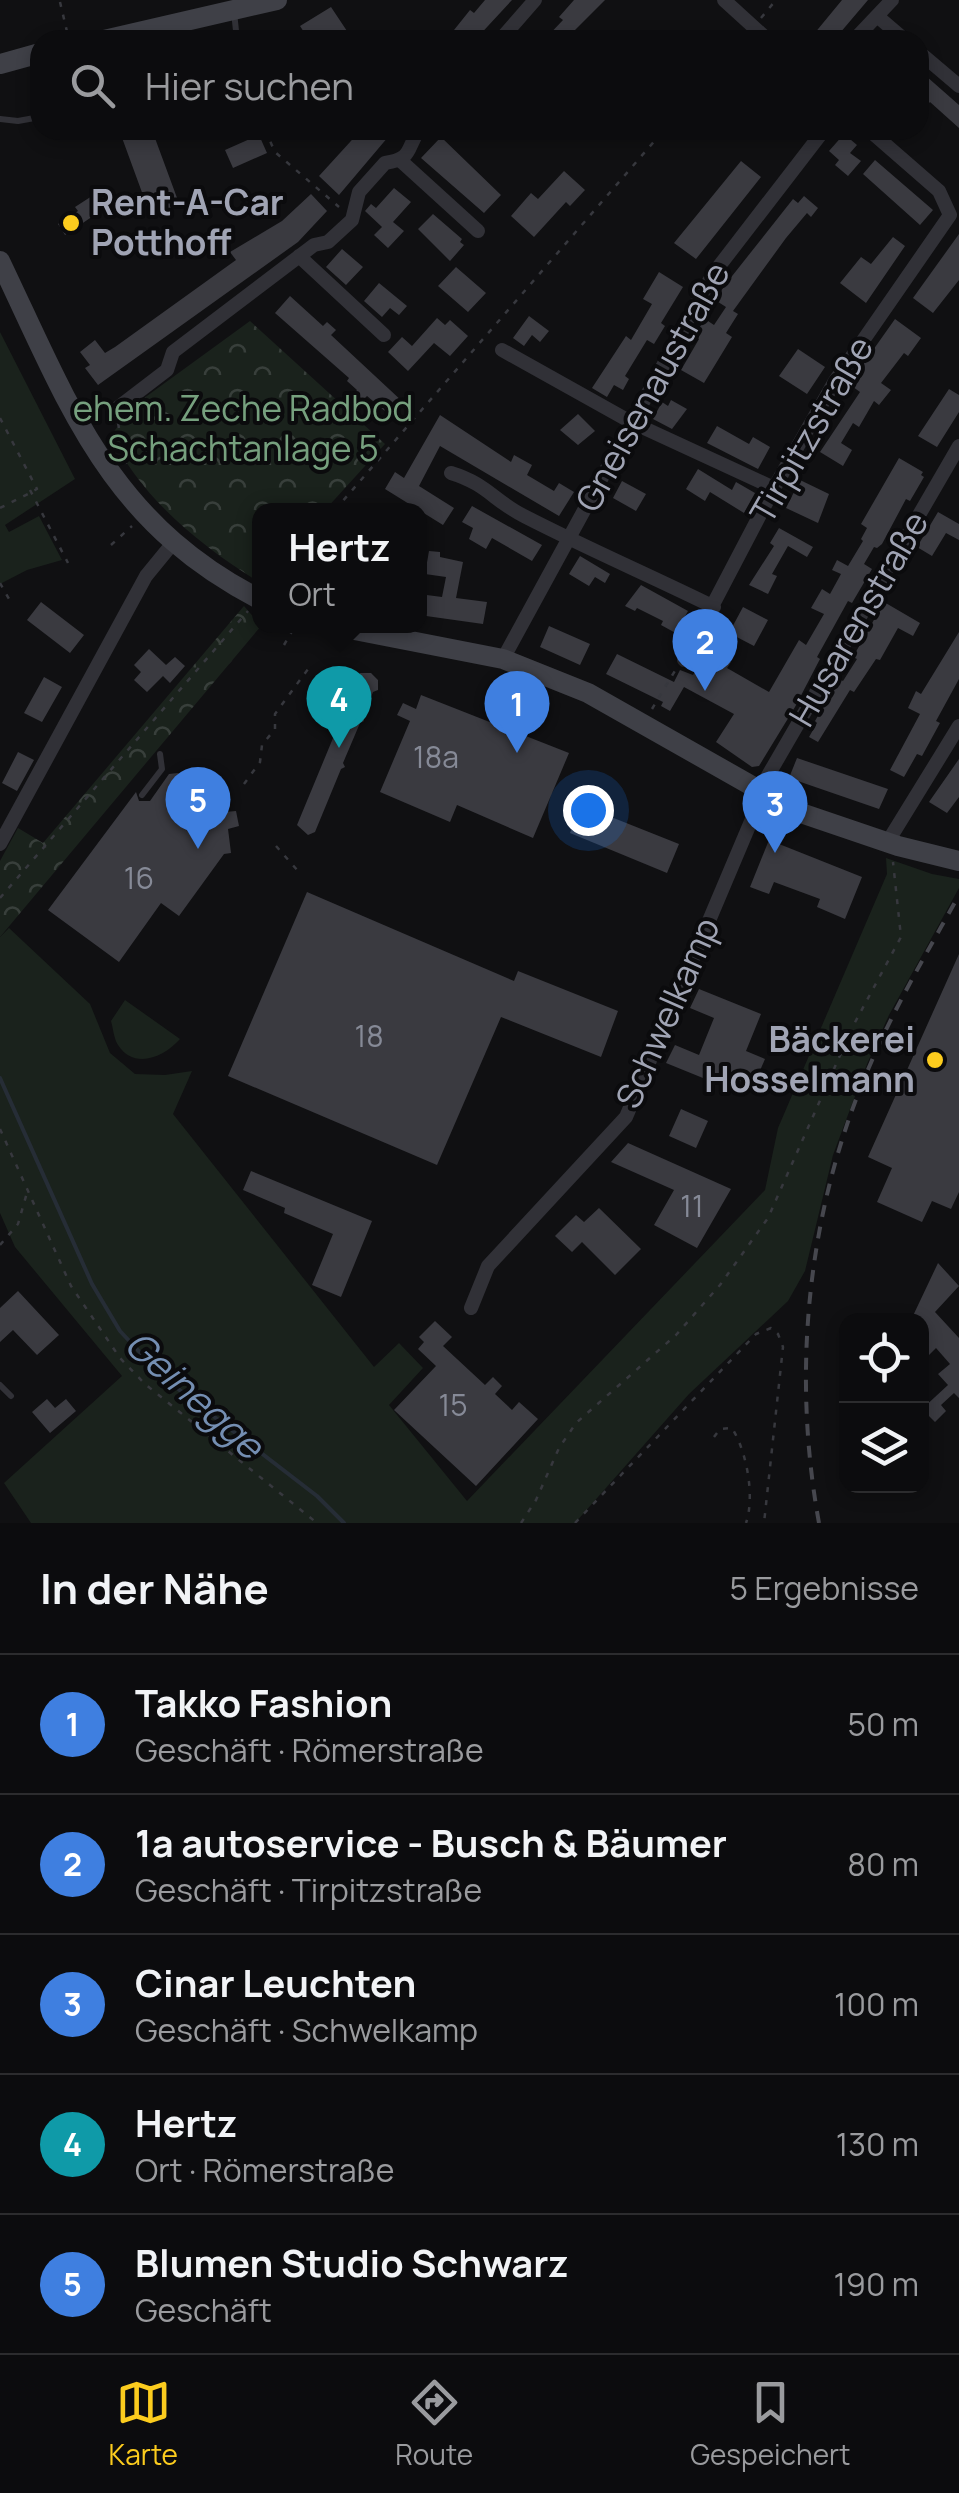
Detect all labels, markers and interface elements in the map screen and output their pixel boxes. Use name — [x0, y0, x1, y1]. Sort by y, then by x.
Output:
search box — [30, 30, 929, 140]
icon: search — [65, 58, 120, 113]
text: Hier suchen — [145, 59, 354, 111]
place label: Rent-A-Car Potthoff — [91, 178, 284, 266]
marker: Rent-A-Car Potthoff — [60, 212, 82, 234]
street label: Gneisenaustraße — [564, 253, 741, 520]
street label: Tirpitzstraße — [738, 327, 884, 532]
park label: ehem. Zeche Radbod Schachtanlage 5 — [73, 384, 413, 472]
street label: Husarenstraße — [777, 502, 939, 735]
popup — [252, 503, 427, 633]
text: Hertz — [288, 520, 391, 572]
text: Ort — [288, 572, 336, 616]
pin: 2 — [672, 608, 738, 691]
pin: 4 — [306, 666, 372, 748]
pin: 1 — [484, 670, 550, 753]
house number: 18a — [413, 736, 459, 777]
pin: 5 — [166, 766, 230, 849]
pin: 3 — [742, 770, 808, 853]
your location — [563, 785, 614, 836]
house number: 16 — [124, 857, 154, 898]
street label: Schwelkamp — [604, 910, 730, 1115]
house number: 18 — [354, 1015, 384, 1056]
place label: Bäckerei Hosselmann — [704, 1015, 915, 1103]
marker: Bäckerei Hosselmann — [924, 1049, 946, 1071]
house number: 11 — [680, 1185, 704, 1226]
map controls — [839, 1313, 929, 1493]
button: locate — [839, 1313, 929, 1403]
water label: Geinegge — [115, 1317, 278, 1471]
house number: 15 — [438, 1384, 468, 1425]
button: layers — [839, 1403, 929, 1493]
text: In der Nähe — [40, 1559, 269, 1617]
text: 5 Ergebnisse — [730, 1566, 919, 1610]
text: Takko Fashion — [135, 1676, 392, 1728]
text: 1 — [65, 1702, 80, 1746]
text: 50 m — [847, 1702, 919, 1746]
text: Geschäft · Römerstraße — [135, 1728, 484, 1772]
text: 1a autoservice - Busch & Bäumer — [135, 1816, 727, 1868]
text: 2 — [63, 1842, 82, 1886]
text: 80 m — [847, 1842, 919, 1886]
text: Geschäft · Tirpitzstraße — [135, 1868, 482, 1912]
text: Cinar Leuchten — [135, 1956, 416, 2008]
text: 3 — [63, 1982, 82, 2026]
text: 100 m — [834, 1982, 919, 2026]
text: Geschäft · Schwelkamp — [135, 2008, 478, 2052]
text: Hertz — [135, 2096, 237, 2148]
text: 4 — [63, 2122, 82, 2166]
text: 130 m — [836, 2122, 919, 2166]
text: Ort · Römerstraße — [135, 2148, 394, 2192]
text: Blumen Studio Schwarz — [135, 2236, 569, 2288]
text: 5 — [63, 2262, 82, 2306]
text: 190 m — [834, 2262, 919, 2306]
text: Geschäft — [135, 2288, 272, 2332]
tab: Karte — [109, 2375, 178, 2473]
tab: Route — [395, 2375, 473, 2473]
tab: Gespeichert — [690, 2375, 850, 2473]

